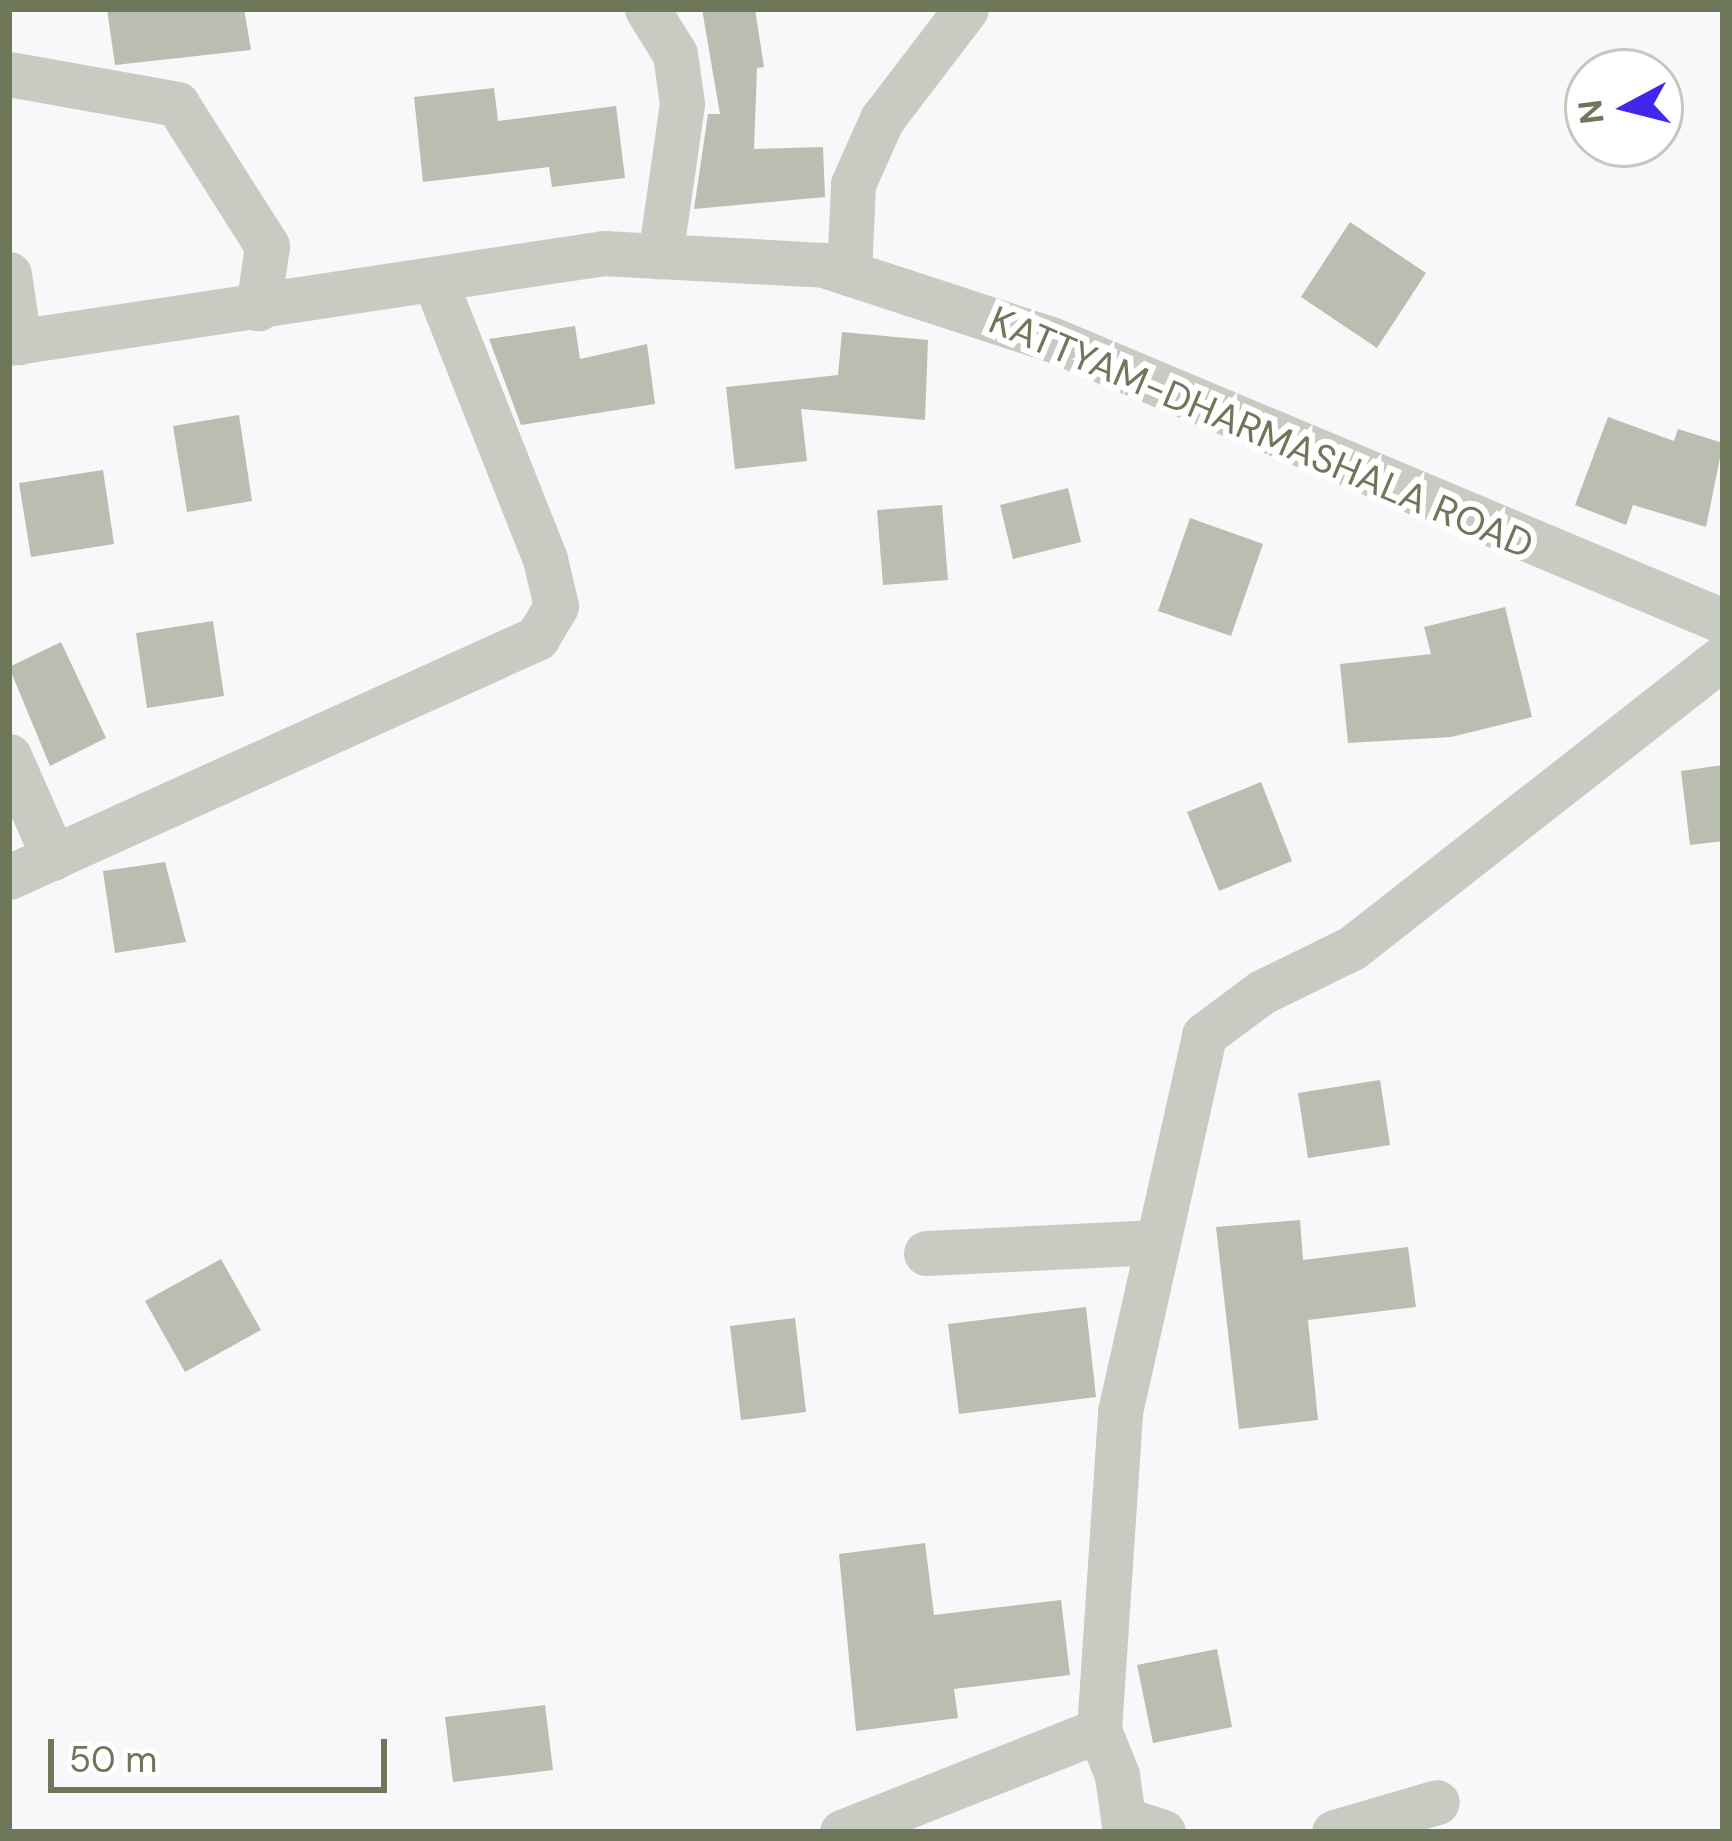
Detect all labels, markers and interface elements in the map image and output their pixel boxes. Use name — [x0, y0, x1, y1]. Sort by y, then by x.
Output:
north arrow — [1564, 48, 1684, 168]
text: N — [1568, 98, 1614, 127]
street label: KATTYAM-DHARMASHALA ROAD — [982, 297, 1540, 569]
scale bar — [54, 1715, 393, 1789]
text: 50 m — [69, 1736, 157, 1783]

